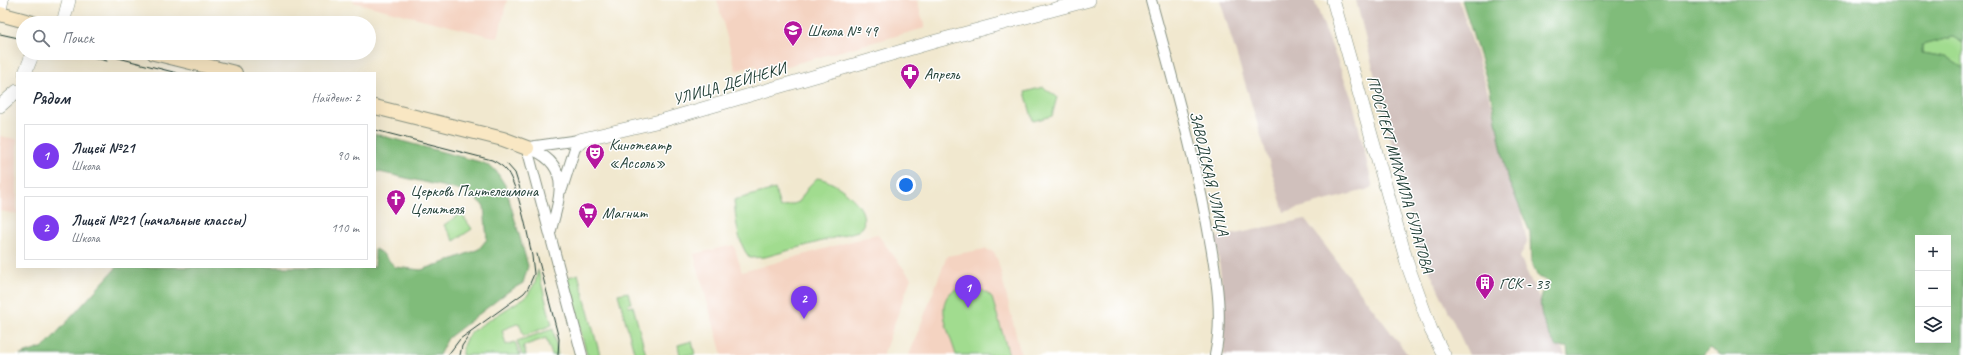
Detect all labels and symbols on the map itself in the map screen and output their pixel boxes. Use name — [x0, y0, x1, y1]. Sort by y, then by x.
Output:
school or university icon: Школа № 49 — [782, 19, 804, 47]
place label: Школа № 49 — [807, 21, 879, 41]
street label: УЛИЦА ДЕЙНЕКИ — [671, 57, 791, 110]
pharmacy icon: Апрель — [899, 62, 921, 90]
place label: Апрель — [924, 64, 961, 84]
street label: ПРОСПЕКТ МИХАИЛА БУЛАТОВА — [1362, 73, 1438, 276]
street label: ЗАВОДСКАЯ УЛИЦА — [1185, 109, 1233, 238]
place label: Кинотеатр «Ассоль» — [609, 135, 672, 173]
theatre icon: Кинотеатр «Ассоль» — [584, 142, 606, 170]
your location — [896, 175, 916, 195]
place label: Церковь Пантелеимона Целителя — [410, 181, 540, 219]
church icon: Церковь Пантелеимона Целителя — [385, 188, 407, 216]
supermarket icon: Магнит — [577, 201, 599, 229]
place label: Магнит — [602, 203, 649, 223]
building icon: ГСК - 33 — [1474, 272, 1496, 300]
place label: ГСК - 33 — [1499, 274, 1551, 294]
pin: 1 — [955, 275, 981, 308]
pin: 2 — [791, 286, 817, 319]

